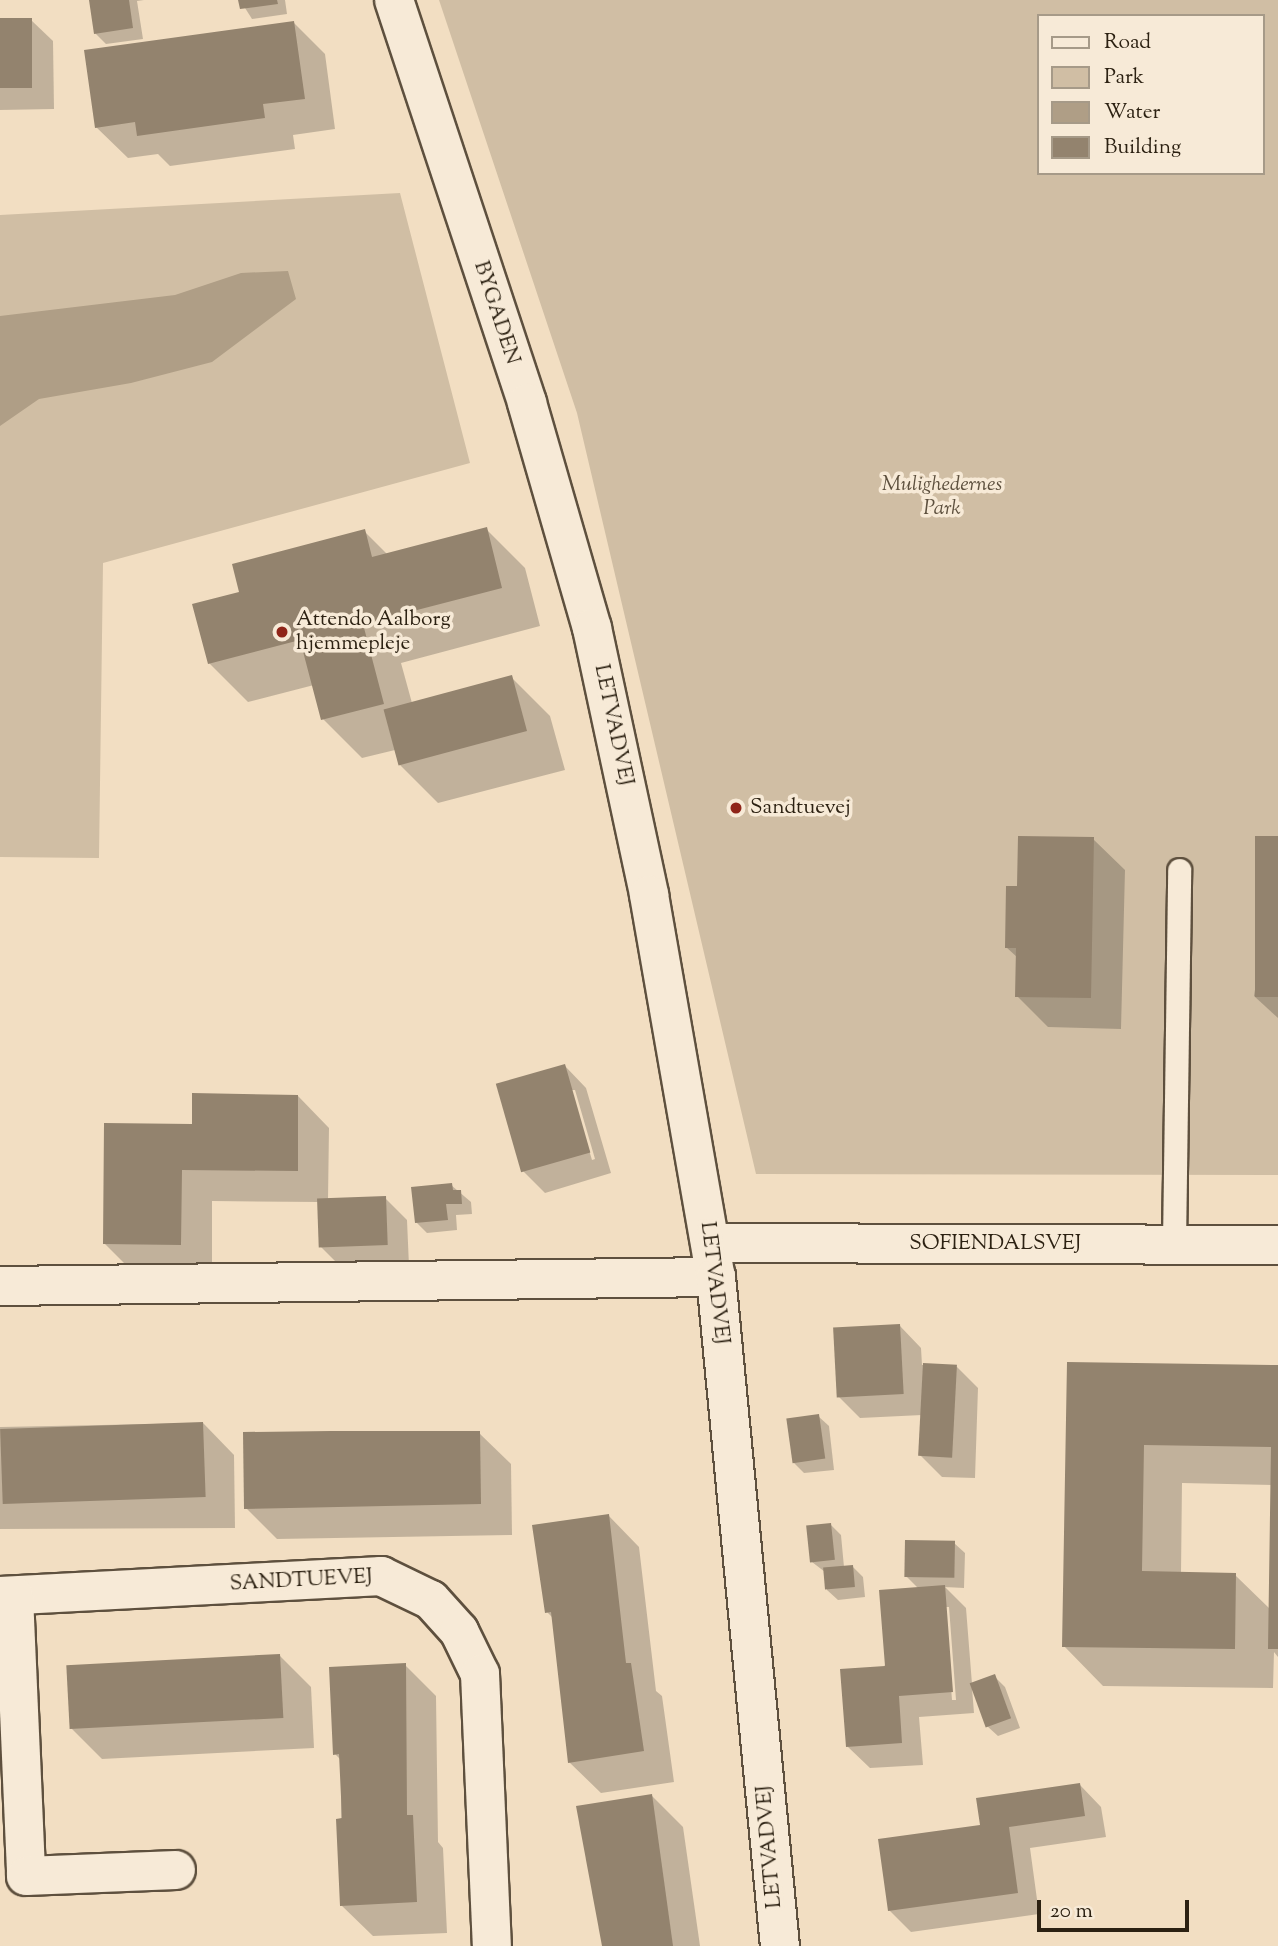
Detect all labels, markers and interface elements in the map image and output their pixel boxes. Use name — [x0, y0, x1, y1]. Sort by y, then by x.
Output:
legend — [1036, 14, 1264, 175]
text: Road — [1104, 28, 1151, 58]
text: Park — [1104, 63, 1144, 93]
text: Water — [1104, 98, 1160, 128]
text: Building — [1104, 133, 1181, 163]
street label: BYGADEN — [467, 258, 525, 368]
park label: Mulighedernes Park — [882, 472, 1002, 522]
place label: Attendo Aalborg hjemmepleje — [296, 607, 451, 657]
marker: Attendo Aalborg hjemmepleje — [274, 624, 290, 640]
street label: LETVADVEJ — [588, 662, 638, 788]
place label: Sandtuevej — [750, 795, 851, 821]
marker: Sandtuevej — [728, 800, 744, 816]
street label: LETVADVEJ — [694, 1220, 734, 1346]
street label: SOFIENDALSVEJ — [909, 1231, 1081, 1257]
street label: SANDTUEVEJ — [229, 1565, 373, 1597]
street label: LETVADVEJ — [752, 1785, 788, 1909]
scale bar — [1040, 1886, 1192, 1930]
text: 20 m — [1050, 1897, 1093, 1927]

